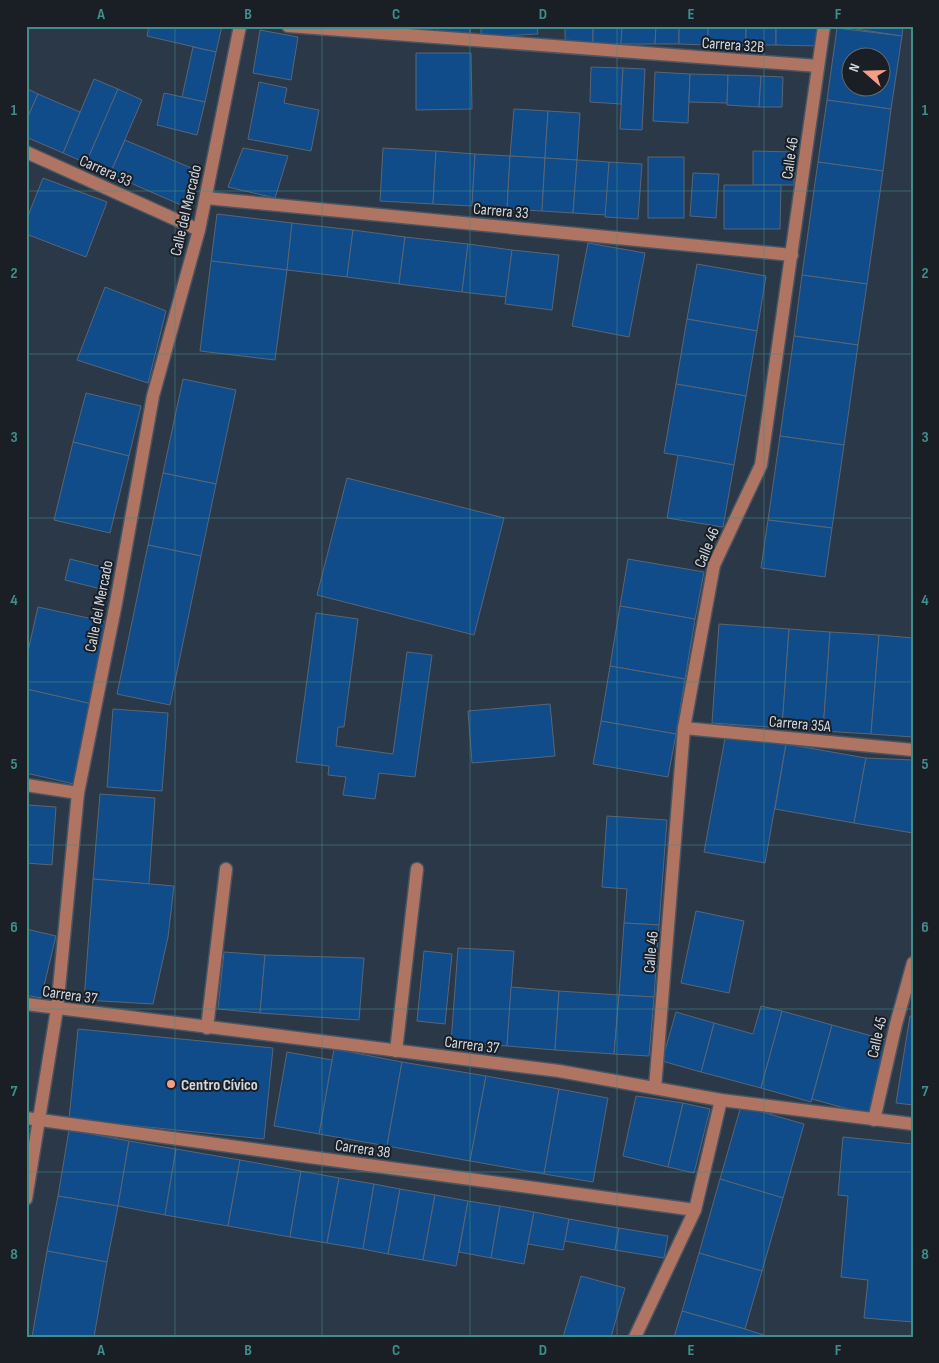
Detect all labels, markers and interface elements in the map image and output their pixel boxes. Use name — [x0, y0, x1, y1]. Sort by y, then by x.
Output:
text: A — [96, 5, 105, 24]
text: B — [244, 5, 252, 24]
text: C — [392, 5, 400, 24]
text: D — [539, 5, 547, 24]
text: E — [688, 5, 695, 24]
text: F — [835, 5, 842, 24]
street label: Carrera 32B — [701, 34, 765, 57]
north arrow — [842, 48, 892, 98]
text: N — [845, 61, 864, 74]
text: 1 — [11, 101, 18, 120]
text: 1 — [922, 101, 929, 120]
street label: Calle 46 — [778, 136, 803, 180]
street label: Carrera 33 — [76, 151, 135, 191]
street label: Calle del Mercado — [167, 163, 206, 258]
street label: Carrera 33 — [472, 200, 529, 223]
text: 2 — [10, 264, 18, 283]
text: 2 — [921, 264, 929, 283]
text: 3 — [10, 428, 18, 447]
text: 3 — [921, 428, 929, 447]
street label: Calle 46 — [691, 524, 724, 571]
street label: Calle del Mercado — [81, 559, 118, 654]
text: 4 — [10, 591, 18, 610]
text: 4 — [921, 591, 929, 610]
street label: Carrera 35A — [768, 712, 832, 737]
text: 5 — [10, 755, 18, 774]
text: 5 — [921, 755, 929, 774]
text: 6 — [10, 918, 18, 937]
text: 6 — [921, 918, 929, 937]
street label: Calle 46 — [640, 930, 663, 974]
street label: Carrera 37 — [41, 982, 99, 1009]
street label: Calle 45 — [864, 1015, 891, 1060]
street label: Carrera 37 — [443, 1033, 501, 1058]
place label: Centro Cívico — [181, 1076, 258, 1095]
marker: Centro Cívico — [165, 1078, 177, 1090]
text: 7 — [11, 1082, 18, 1101]
text: 7 — [922, 1082, 929, 1101]
street label: Carrera 38 — [334, 1136, 392, 1163]
text: 8 — [10, 1245, 18, 1264]
text: 8 — [921, 1245, 929, 1264]
text: A — [96, 1341, 105, 1360]
text: B — [244, 1341, 252, 1360]
text: C — [392, 1341, 400, 1360]
text: D — [539, 1341, 547, 1360]
text: E — [688, 1341, 695, 1360]
text: F — [835, 1341, 842, 1360]

